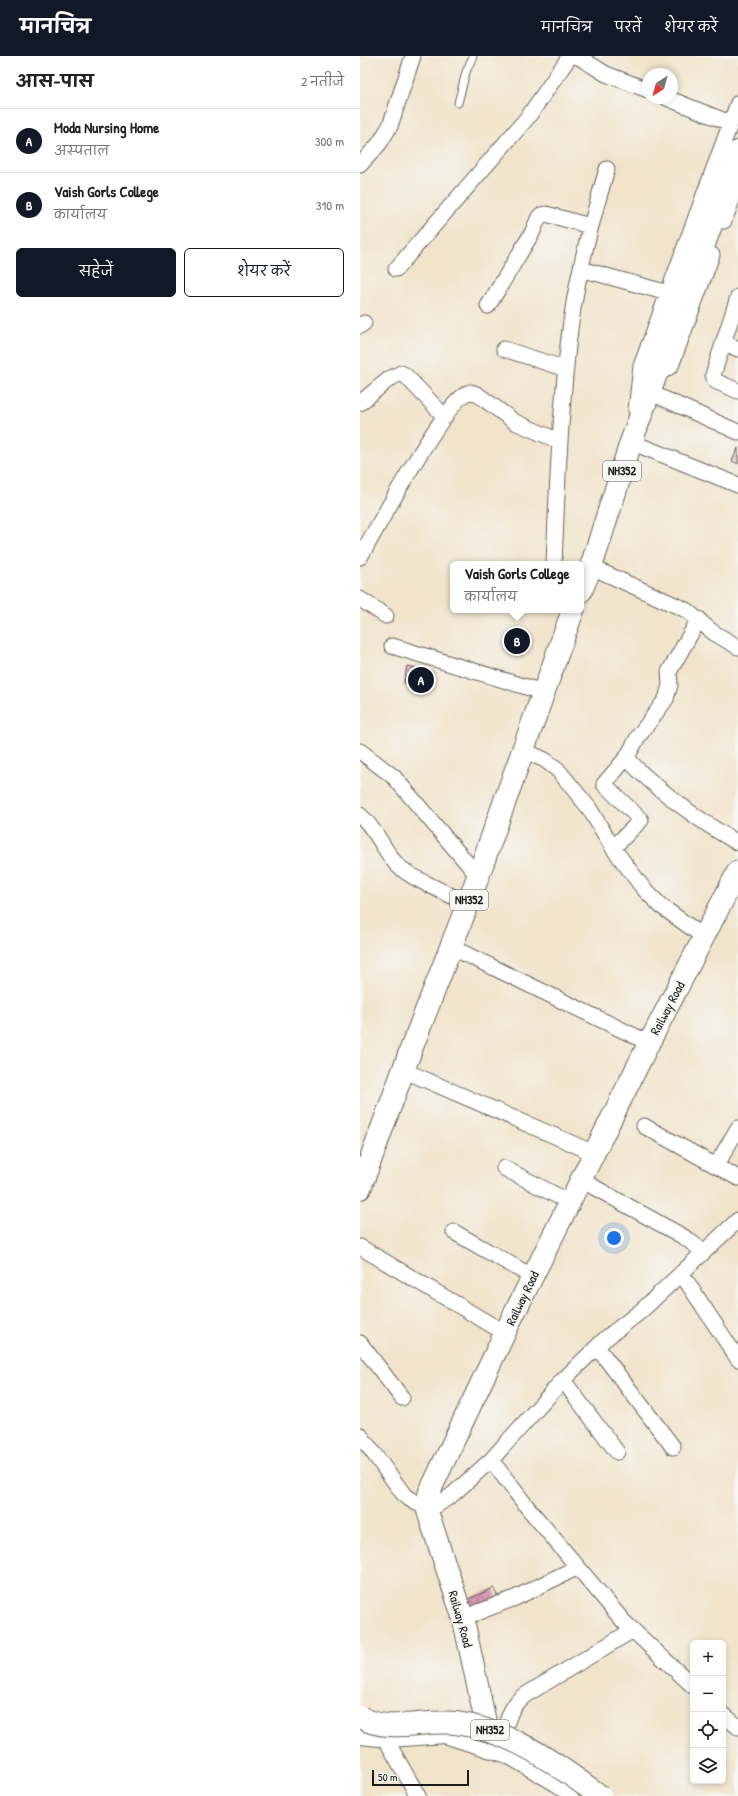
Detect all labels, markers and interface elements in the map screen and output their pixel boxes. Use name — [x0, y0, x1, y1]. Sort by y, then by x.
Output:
text: मानचित्र — [20, 13, 91, 39]
text: मानचित्र — [541, 17, 592, 36]
text: परतें — [614, 17, 642, 36]
text: शेयर करें — [664, 17, 718, 36]
north arrow — [642, 68, 678, 104]
text: आस-पास — [16, 69, 94, 92]
text: 2 नतीजे — [301, 72, 344, 90]
text: Moda Nursing Home — [54, 117, 159, 138]
text: A — [26, 132, 32, 150]
text: 300 m — [315, 132, 344, 150]
text: अस्पताल — [54, 141, 109, 159]
text: Vaish Gorls College — [54, 181, 159, 202]
text: B — [26, 196, 32, 214]
text: 310 m — [316, 196, 344, 214]
text: कार्यालय — [54, 205, 107, 223]
button: सहेजें — [16, 248, 176, 297]
button: शेयर करें — [184, 248, 344, 297]
road number: NH352 — [603, 461, 641, 481]
popup — [450, 561, 584, 613]
text: Vaish Gorls College — [465, 563, 569, 584]
text: कार्यालय — [465, 587, 517, 605]
pin: B — [504, 626, 530, 656]
pin: A — [408, 665, 434, 695]
road number: NH352 — [450, 890, 488, 910]
street label: Railway Road — [645, 978, 689, 1038]
your location — [604, 1228, 624, 1248]
street label: Railway Road — [501, 1268, 543, 1328]
street label: Railway Road — [444, 1589, 478, 1649]
map controls — [690, 1640, 726, 1784]
button: + — [690, 1640, 726, 1676]
button: − — [690, 1676, 726, 1712]
button: locate — [690, 1712, 726, 1748]
road number: NH352 — [471, 1720, 509, 1740]
button: layers — [690, 1748, 726, 1784]
scale bar — [372, 1768, 469, 1787]
text: 50 m — [378, 1770, 398, 1784]

